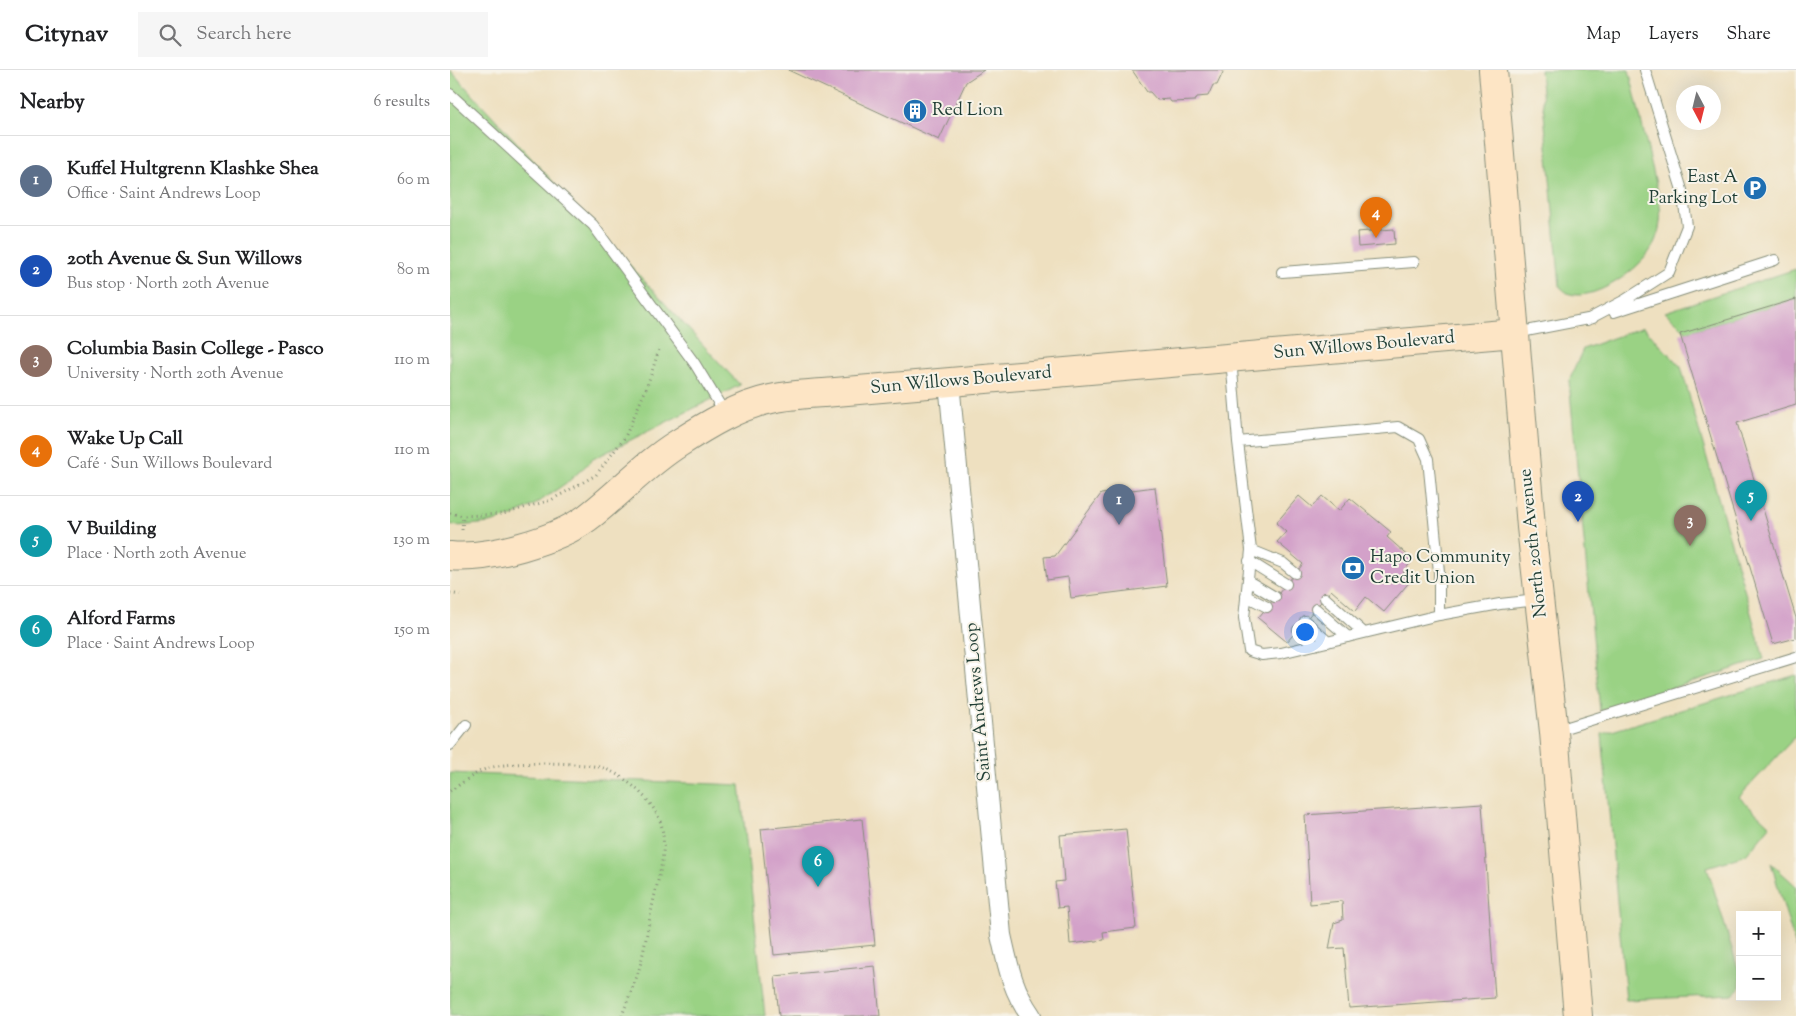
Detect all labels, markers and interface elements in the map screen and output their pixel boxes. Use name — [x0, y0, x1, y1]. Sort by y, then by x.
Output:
search box — [138, 12, 488, 57]
text: Citynav — [25, 18, 108, 52]
icon: search — [156, 21, 184, 49]
text: Search here — [196, 21, 292, 48]
text: Map — [1586, 22, 1621, 48]
text: Layers — [1649, 22, 1699, 48]
text: Share — [1727, 22, 1771, 48]
north arrow — [1676, 85, 1721, 130]
text: Nearby — [20, 88, 85, 118]
text: 6 results — [374, 91, 430, 114]
building icon: Red Lion — [902, 98, 928, 124]
place label: Red Lion — [932, 98, 1004, 124]
text: Kuffel Hultgrenn Klashke Shea — [67, 156, 319, 183]
place label: East A Parking Lot — [1649, 165, 1738, 212]
text: 1 — [33, 169, 39, 192]
text: 60 m — [397, 169, 430, 192]
parking icon: East A Parking Lot — [1742, 175, 1768, 201]
text: Office · Saint Andrews Loop — [67, 183, 261, 206]
pin: 4 — [1360, 197, 1392, 238]
text: 20th Avenue & Sun Willows — [67, 246, 302, 273]
text: 2 — [32, 259, 40, 282]
text: 80 m — [397, 259, 430, 282]
text: Bus stop · North 20th Avenue — [67, 273, 269, 296]
street label: Sun Willows Boulevard — [1272, 325, 1456, 367]
text: Columbia Basin College - Pasco — [67, 336, 324, 363]
text: 3 — [33, 349, 39, 372]
text: 110 m — [394, 349, 430, 372]
street label: Sun Willows Boulevard — [869, 360, 1053, 402]
text: University · North 20th Avenue — [67, 363, 284, 386]
text: Wake Up Call — [67, 426, 183, 453]
text: 4 — [32, 439, 40, 462]
text: 110 m — [394, 439, 430, 462]
text: Café · Sun Willows Boulevard — [67, 453, 272, 476]
street label: North 20th Avenue — [1513, 467, 1555, 619]
pin: 5 — [1735, 480, 1767, 521]
pin: 2 — [1562, 481, 1594, 522]
pin: 1 — [1103, 484, 1135, 525]
pin: 3 — [1674, 505, 1706, 546]
text: V Building — [67, 516, 156, 543]
text: 5 — [33, 529, 39, 552]
text: 130 m — [393, 529, 430, 552]
text: Place · North 20th Avenue — [67, 543, 246, 566]
place label: Hapo Community Credit Union — [1370, 545, 1511, 592]
bank icon: Hapo Community Credit Union — [1340, 555, 1366, 581]
text: Alford Farms — [67, 606, 175, 633]
text: 6 — [32, 619, 40, 642]
text: 150 m — [394, 619, 430, 642]
your location — [1292, 619, 1318, 645]
street label: Saint Andrews Loop — [959, 622, 999, 782]
text: Place · Saint Andrews Loop — [67, 633, 255, 656]
pin: 6 — [802, 846, 834, 887]
map controls — [1736, 911, 1781, 1001]
button: + — [1736, 911, 1781, 956]
button: − — [1736, 956, 1781, 1001]

